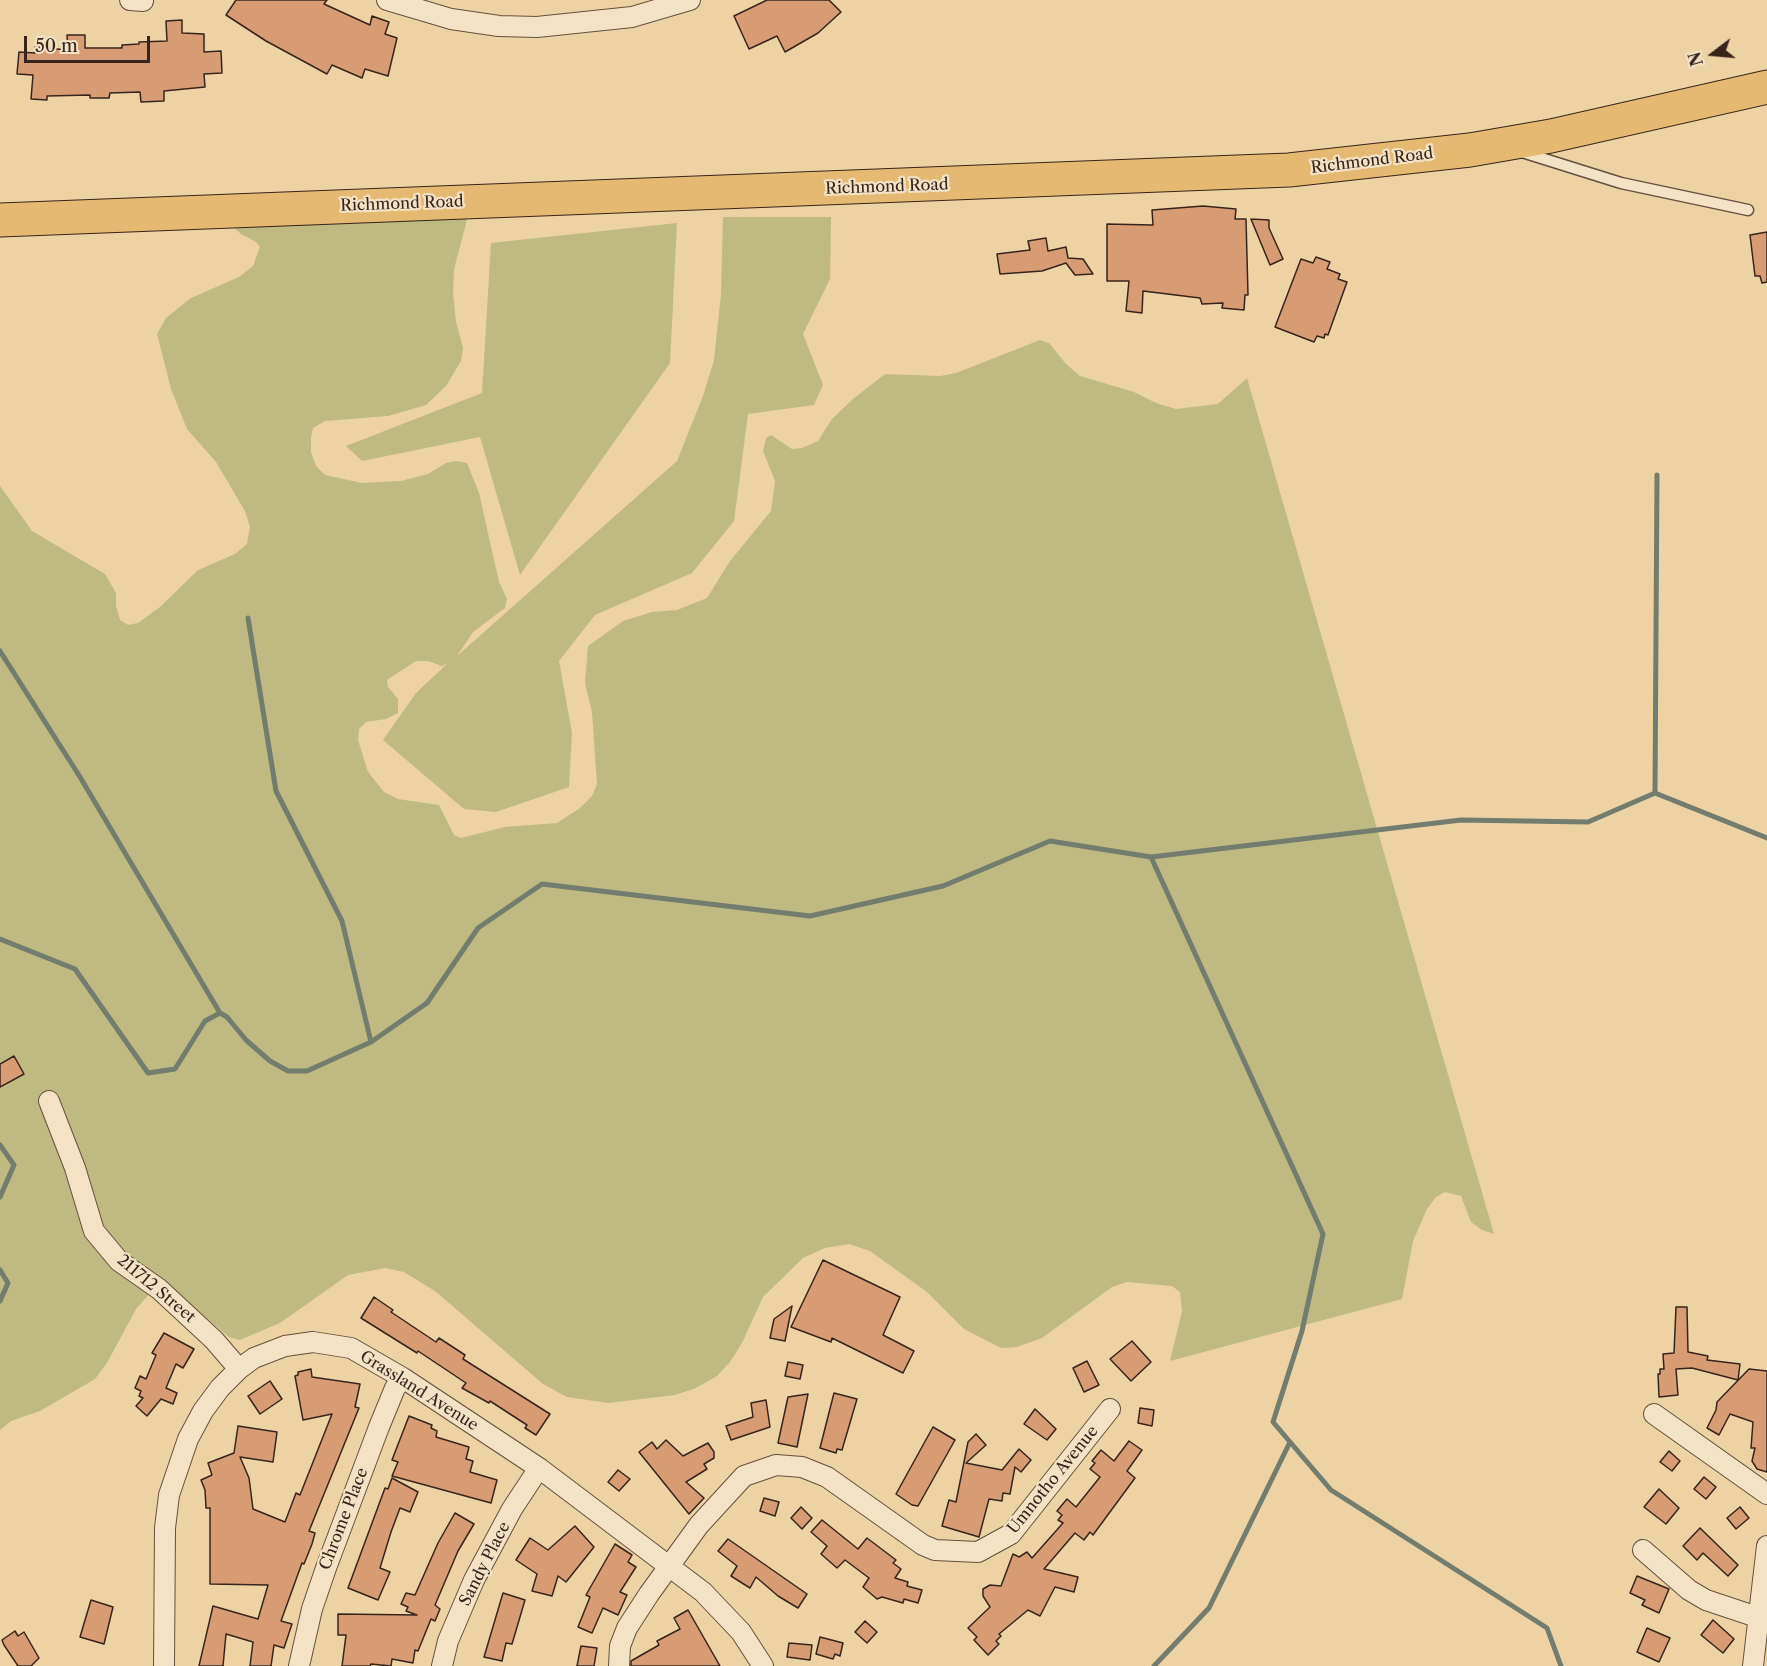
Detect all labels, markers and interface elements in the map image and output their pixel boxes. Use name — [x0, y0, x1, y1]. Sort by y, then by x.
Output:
scale bar — [27, 24, 153, 62]
north arrow — [1683, 24, 1743, 84]
text: 50 m — [35, 35, 78, 57]
text: N — [1684, 50, 1707, 68]
street label: Richmond Road — [1310, 144, 1434, 178]
street label: Richmond Road — [825, 175, 949, 199]
street label: Richmond Road — [340, 192, 464, 216]
street label: 211712 Street — [113, 1251, 199, 1327]
street label: Grassland Avenue — [356, 1347, 482, 1435]
street label: Umnotho Avenue — [1004, 1422, 1102, 1538]
street label: Chrome Place — [316, 1465, 372, 1573]
street label: Sandy Place — [456, 1519, 514, 1609]

